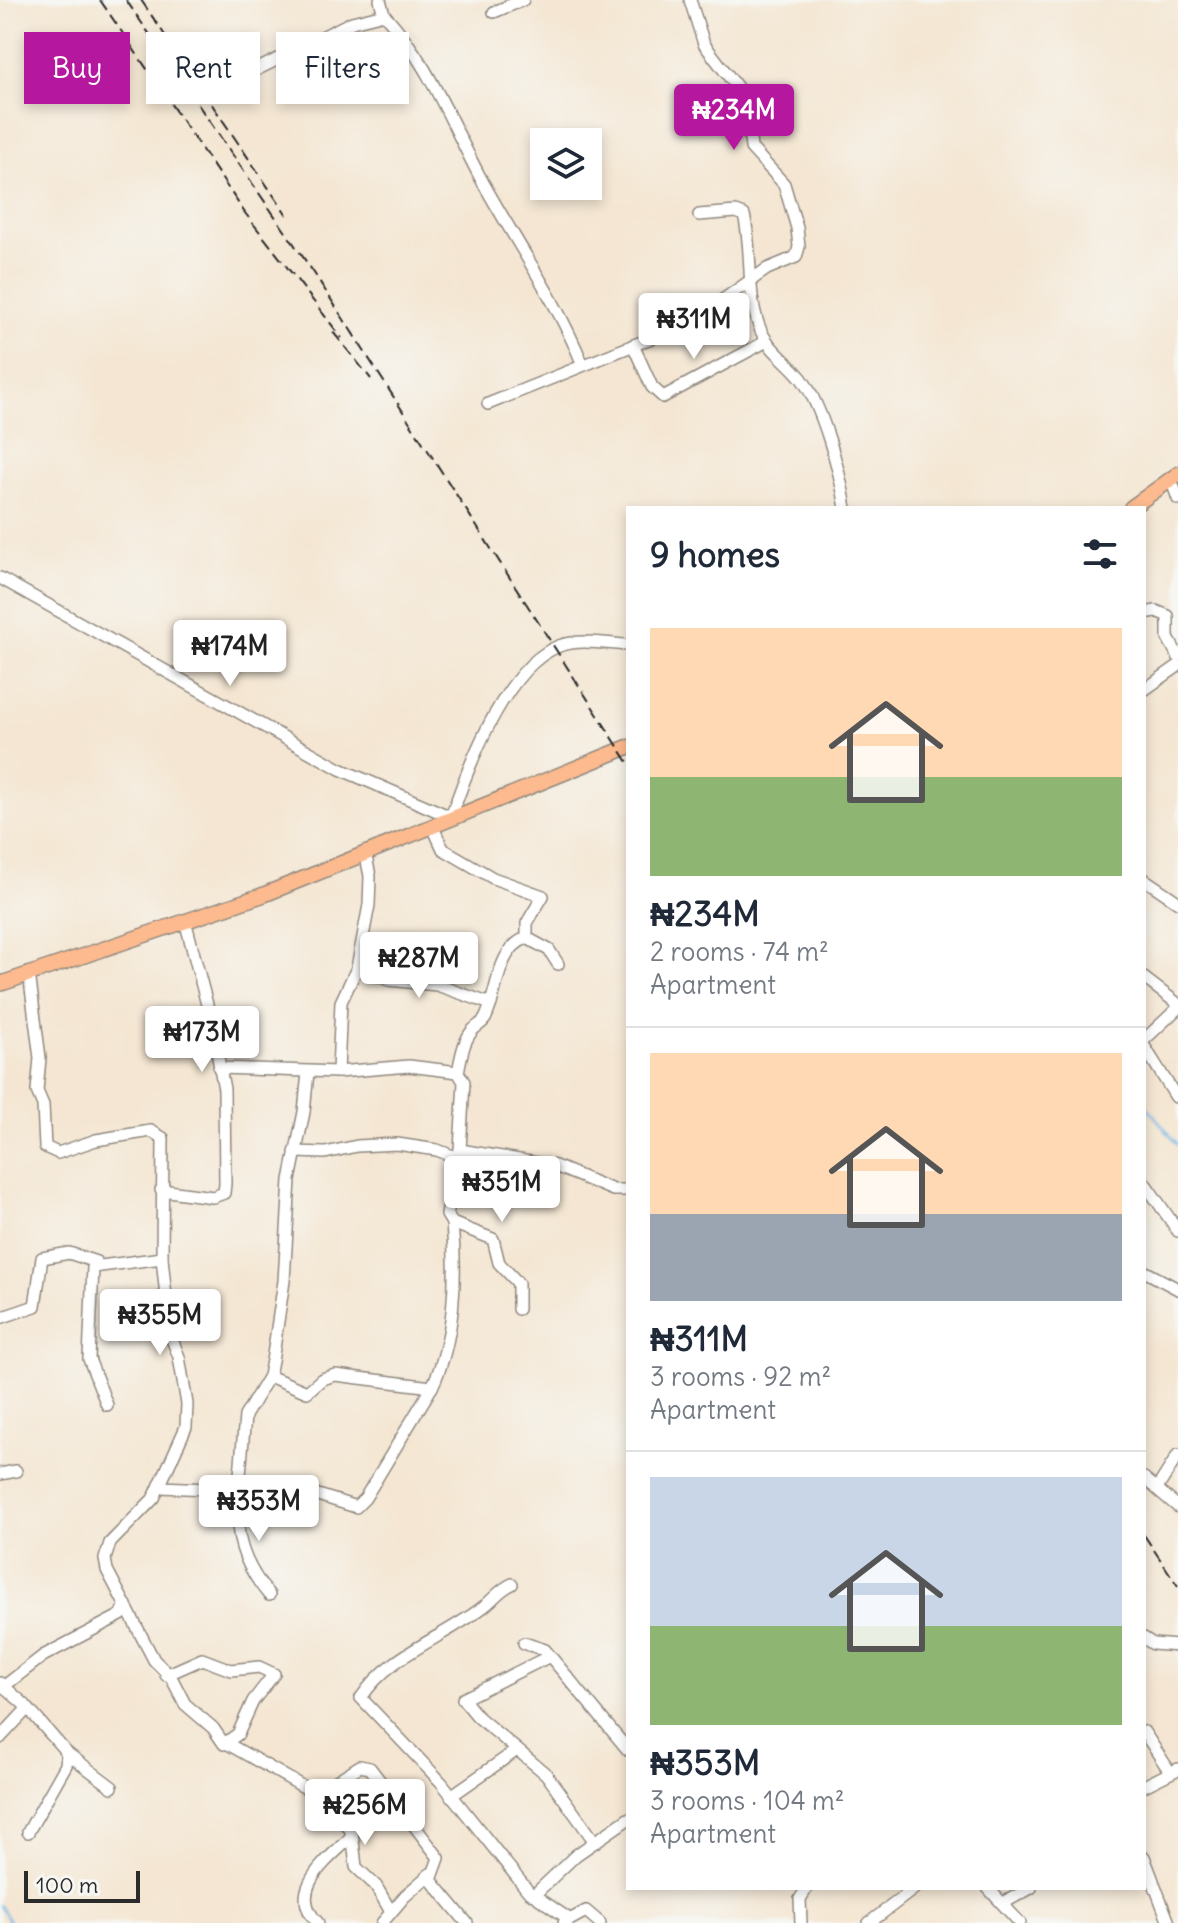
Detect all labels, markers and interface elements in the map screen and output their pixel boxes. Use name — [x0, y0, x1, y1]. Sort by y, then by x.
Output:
chip: Buy — [24, 32, 130, 104]
chip: Rent — [146, 32, 260, 104]
chip: Filters — [276, 32, 409, 104]
pin: ₦234M — [678, 84, 790, 152]
text: ₦234M — [692, 93, 776, 126]
map controls — [530, 128, 602, 200]
button: layers — [530, 128, 602, 200]
pin: ₦311M — [638, 293, 750, 361]
text: ₦311M — [656, 302, 732, 335]
icon: filters — [1078, 532, 1122, 576]
text: 9 homes — [650, 533, 780, 576]
pin: ₦174M — [174, 620, 286, 688]
text: ₦174M — [191, 629, 269, 662]
icon: home — [814, 680, 958, 824]
text: ₦234M — [650, 892, 760, 935]
pin: ₦287M — [363, 932, 475, 1000]
text: 2 rooms · 74 m² — [650, 935, 829, 968]
text: ₦287M — [378, 941, 460, 974]
text: Apartment — [650, 968, 776, 1001]
pin: ₦173M — [146, 1006, 258, 1074]
text: ₦173M — [163, 1015, 241, 1048]
icon: home — [814, 1105, 958, 1249]
pin: ₦351M — [446, 1156, 558, 1224]
text: ₦351M — [462, 1165, 542, 1198]
pin: ₦355M — [104, 1289, 216, 1357]
text: ₦355M — [118, 1298, 202, 1331]
text: ₦311M — [650, 1317, 748, 1360]
text: 3 rooms · 92 m² — [650, 1360, 831, 1393]
text: Apartment — [650, 1393, 776, 1426]
pin: ₦353M — [203, 1475, 315, 1543]
text: ₦353M — [217, 1484, 301, 1517]
icon: home — [814, 1529, 958, 1673]
text: ₦353M — [650, 1741, 760, 1784]
pin: ₦256M — [309, 1779, 421, 1847]
text: 3 rooms · 104 m² — [650, 1784, 845, 1817]
text: ₦256M — [323, 1788, 407, 1821]
text: Apartment — [650, 1817, 776, 1850]
scale bar — [24, 1867, 140, 1903]
text: 100 m — [36, 1871, 98, 1899]

